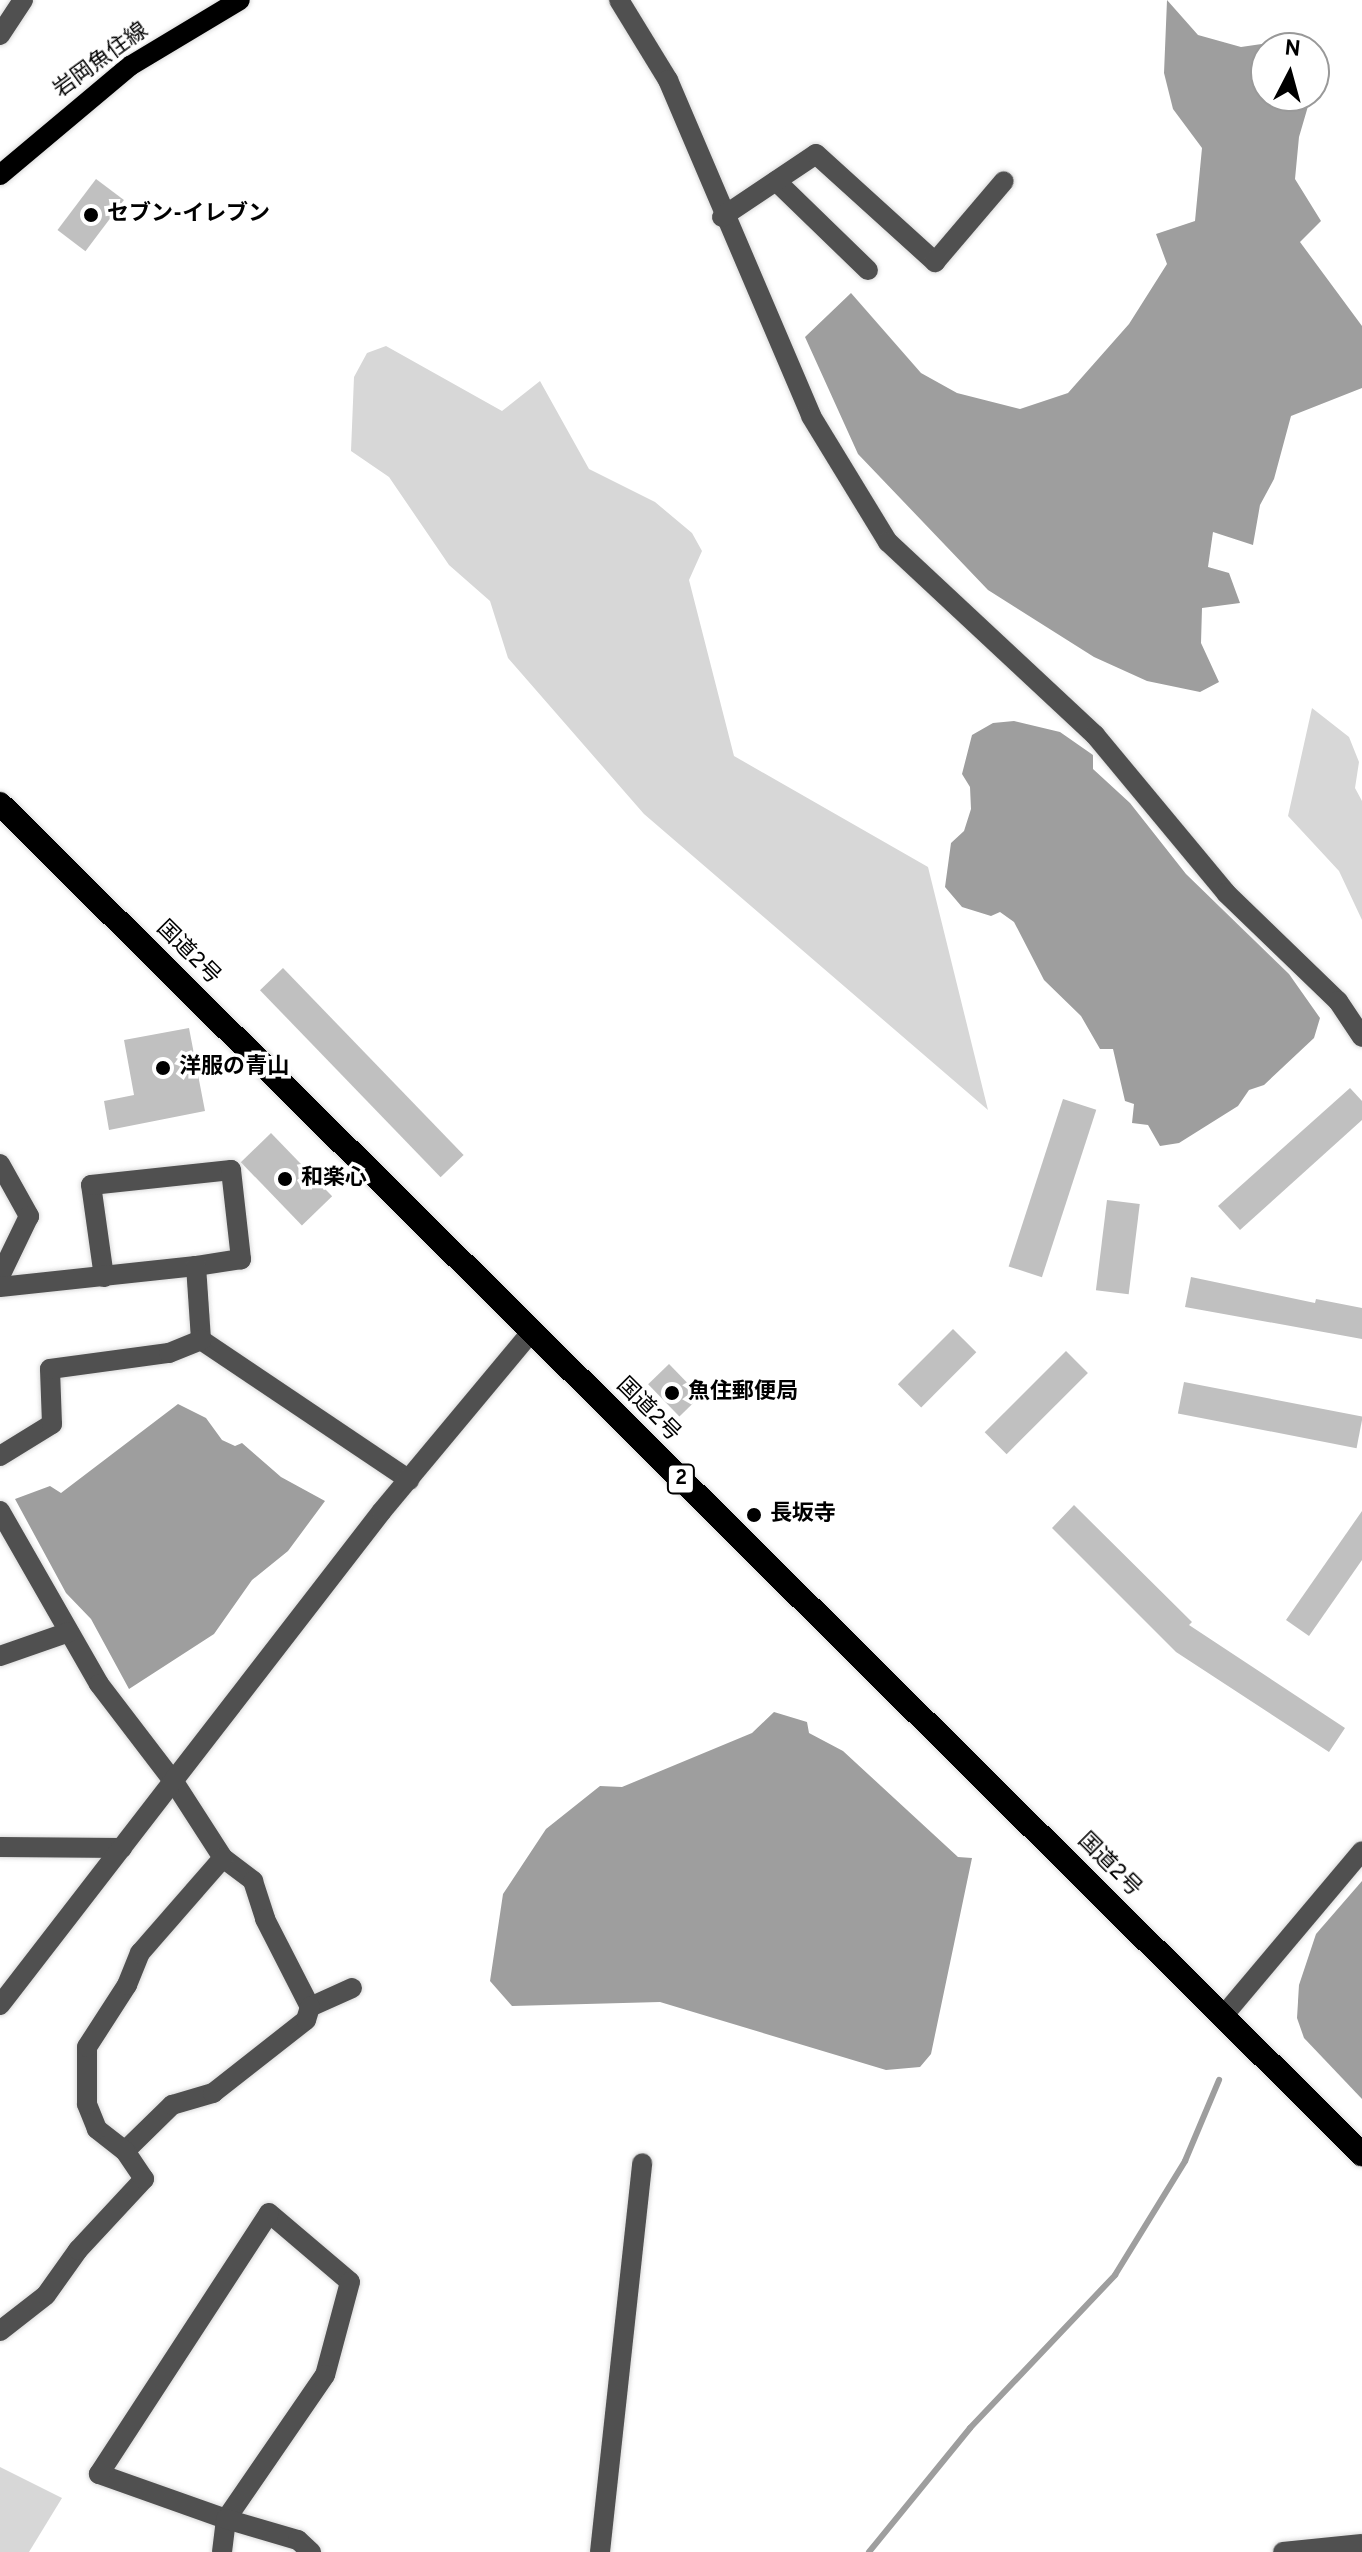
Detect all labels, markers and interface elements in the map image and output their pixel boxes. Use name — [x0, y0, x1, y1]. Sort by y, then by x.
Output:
street label: 岩岡魚住線 — [49, 18, 153, 104]
north arrow — [1250, 32, 1330, 112]
text: N — [1283, 35, 1302, 64]
place label: セブン-イレブン — [107, 202, 270, 228]
marker: セブン-イレブン — [82, 206, 100, 224]
street label: 国道2号 — [151, 916, 225, 990]
place label: 洋服の青山 — [179, 1055, 289, 1081]
marker: 洋服の青山 — [154, 1059, 172, 1077]
place label: 和楽心 — [301, 1166, 367, 1192]
marker: 和楽心 — [276, 1170, 294, 1188]
street label: 国道2号 — [611, 1373, 685, 1447]
place label: 魚住郵便局 — [688, 1380, 798, 1406]
marker: 魚住郵便局 — [663, 1384, 681, 1402]
road number: 2 — [665, 1463, 697, 1495]
place label: 長坂寺 — [770, 1502, 836, 1528]
marker: 長坂寺 — [745, 1506, 763, 1524]
street label: 国道2号 — [1072, 1828, 1146, 1902]

